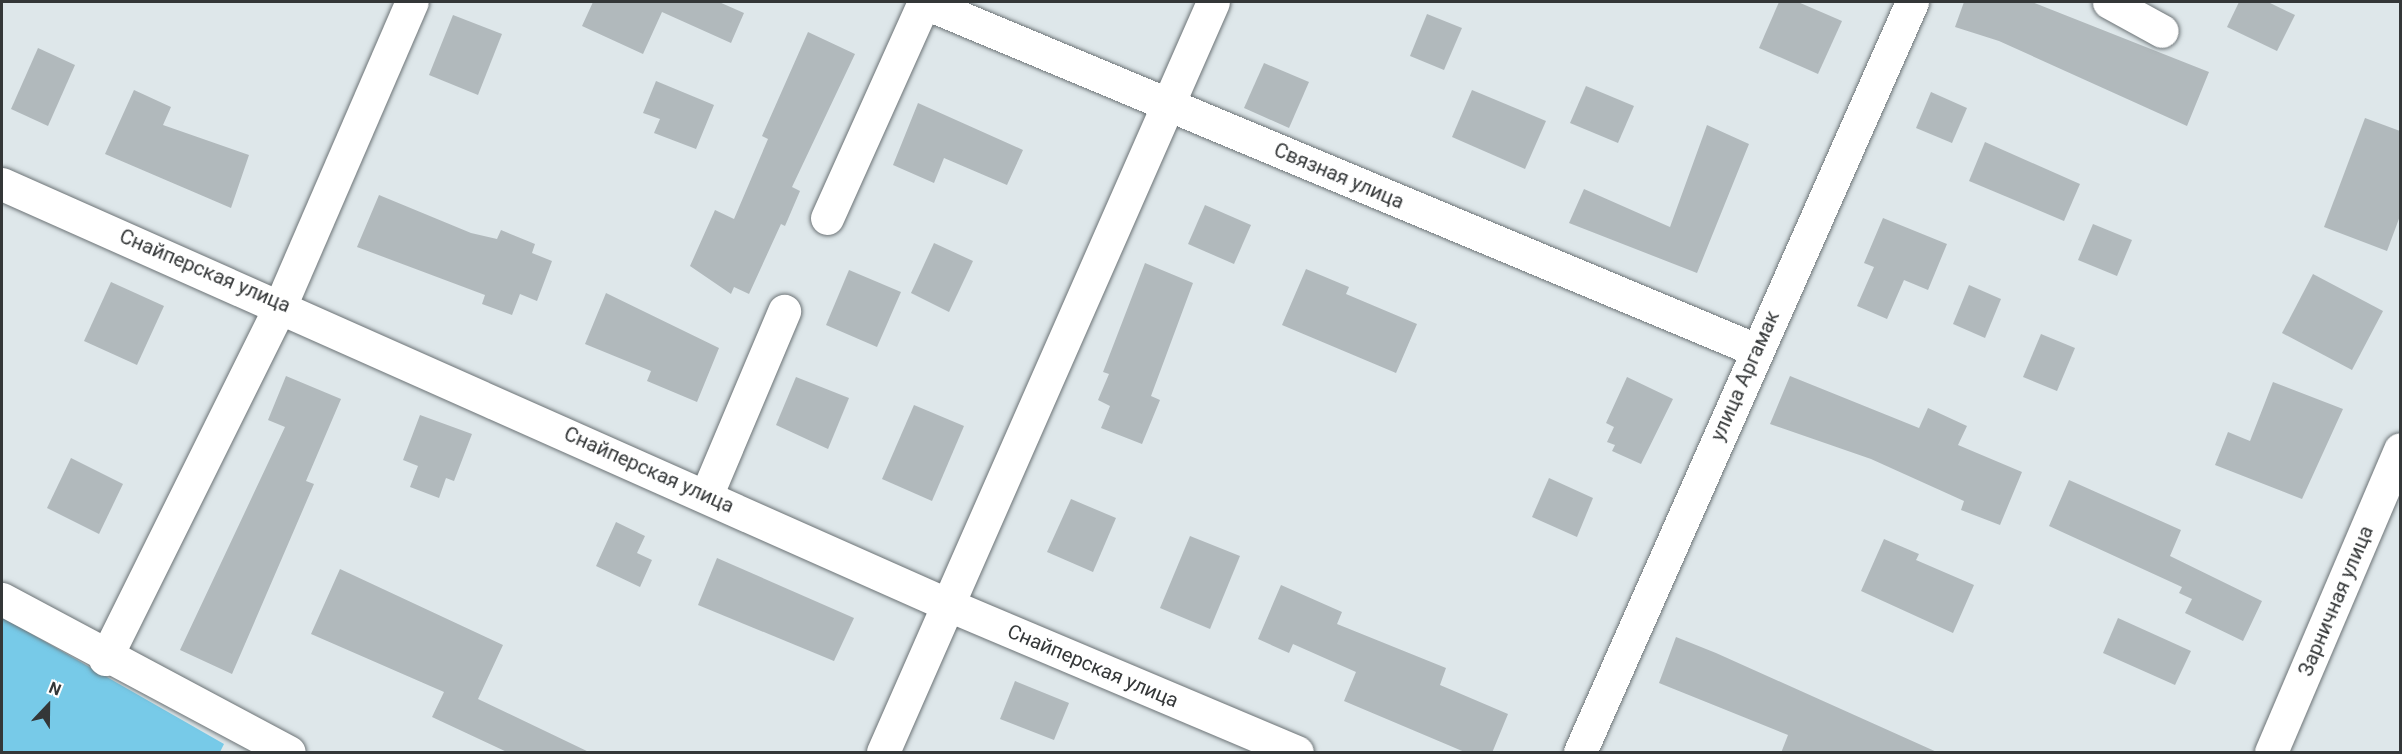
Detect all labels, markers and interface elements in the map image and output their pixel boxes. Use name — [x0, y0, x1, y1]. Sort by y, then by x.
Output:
street label: Связная улица — [1270, 138, 1408, 214]
street label: Снайперская улица — [116, 224, 294, 318]
street label: улица Аргамак — [1706, 307, 1784, 445]
street label: Снайперская улица — [560, 422, 738, 518]
street label: Зарничная улица — [2293, 522, 2379, 680]
street label: Снайперская улица — [1004, 619, 1182, 713]
north arrow — [18, 676, 78, 736]
text: N — [46, 678, 64, 700]

